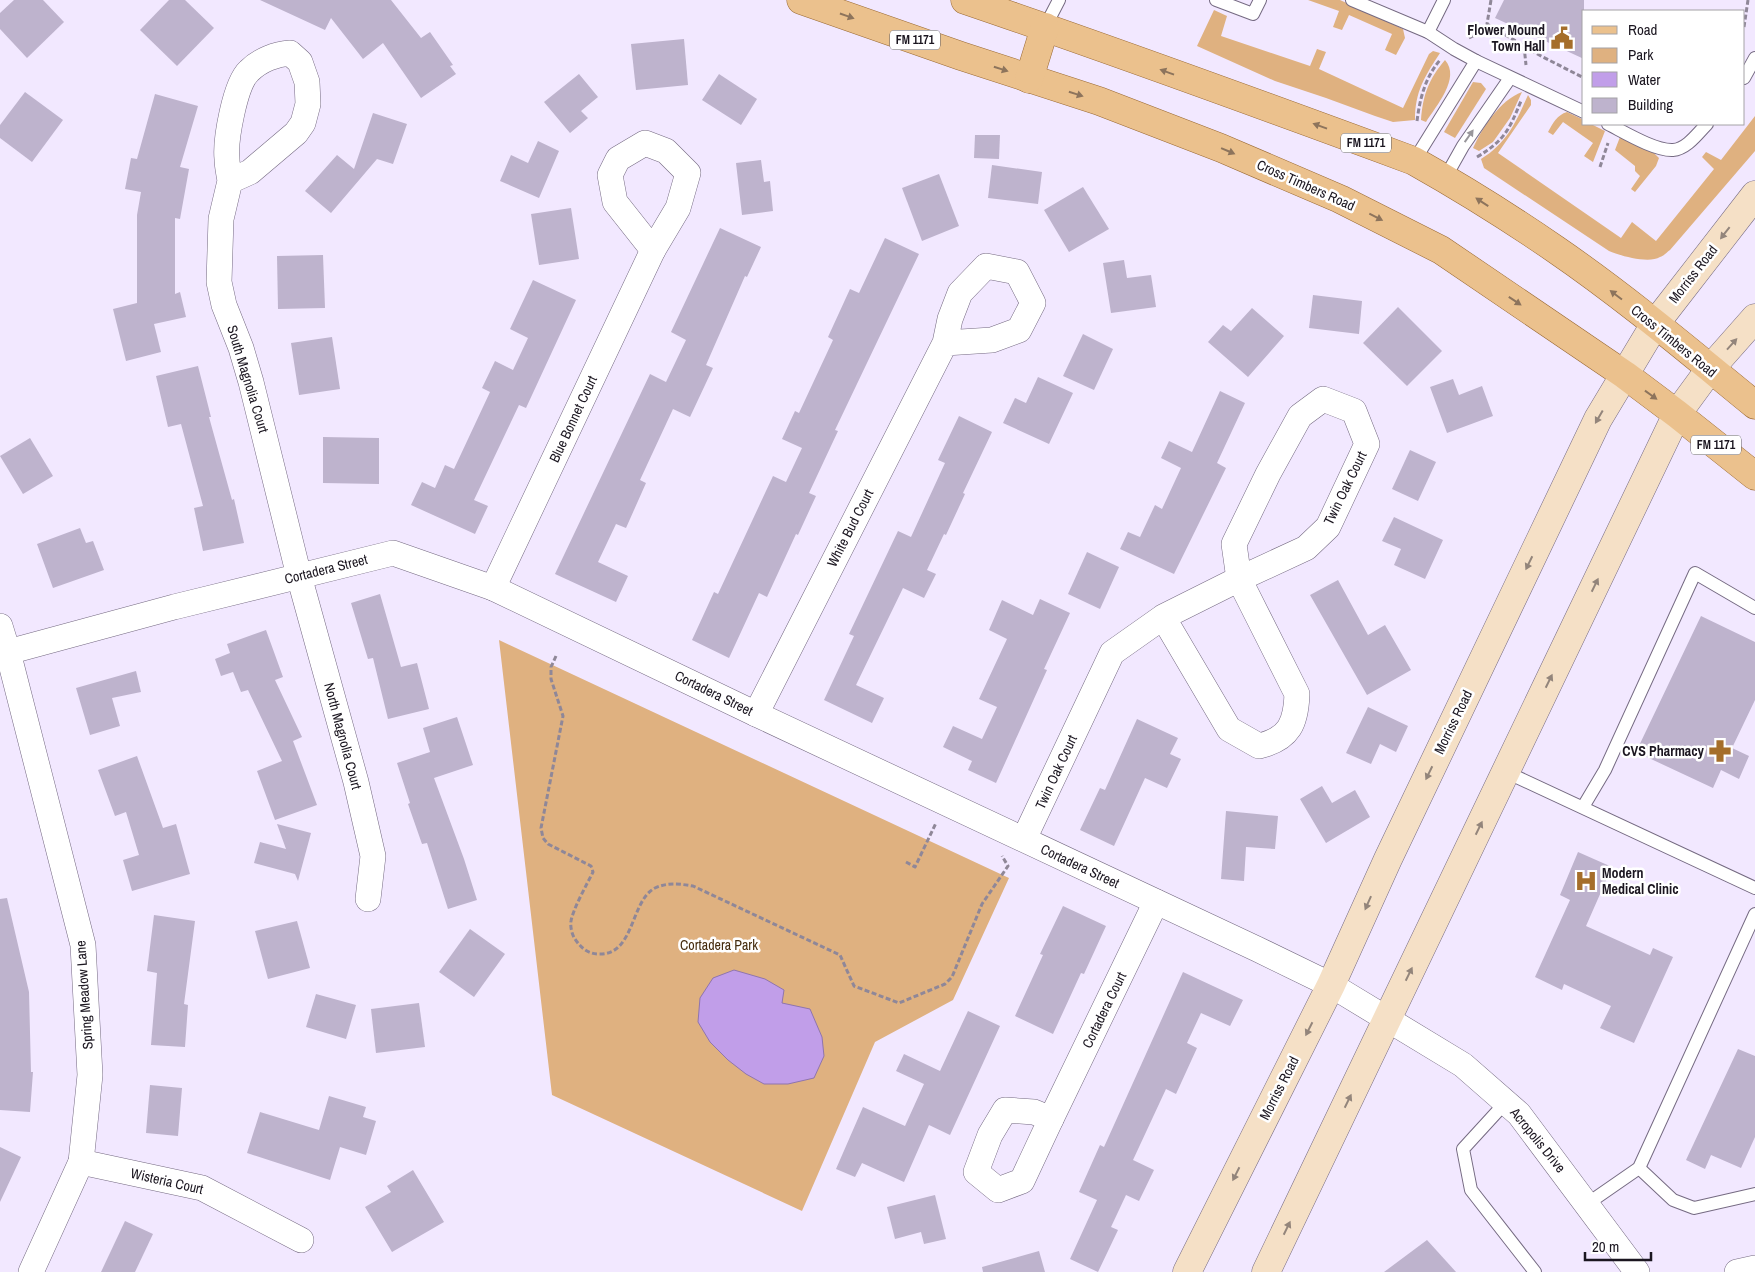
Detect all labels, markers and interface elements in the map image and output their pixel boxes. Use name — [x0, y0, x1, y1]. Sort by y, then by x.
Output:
legend — [1582, 10, 1745, 125]
one-way arrow — [840, 12, 855, 20]
text: Road — [1628, 19, 1657, 40]
place label: Flower Mound Town Hall — [1467, 21, 1545, 55]
public building icon: Flower Mound Town Hall — [1549, 25, 1575, 51]
road number: FM 1171 — [890, 30, 940, 50]
text: Park — [1628, 44, 1654, 65]
one-way arrow — [993, 66, 1008, 73]
one-way arrow — [1159, 68, 1174, 76]
text: Water — [1628, 69, 1660, 90]
one-way arrow — [1068, 91, 1083, 98]
text: Building — [1628, 94, 1673, 115]
one-way arrow — [1312, 122, 1327, 130]
one-way arrow — [1464, 129, 1474, 143]
road number: FM 1171 — [1341, 134, 1391, 152]
one-way arrow — [1221, 147, 1235, 155]
street label: Cross Timbers Road — [1254, 155, 1358, 215]
one-way arrow — [1475, 198, 1489, 207]
one-way arrow — [1369, 213, 1383, 221]
one-way arrow — [1720, 226, 1730, 240]
street label: Morriss Road — [1665, 241, 1721, 307]
one-way arrow — [1610, 289, 1623, 300]
one-way arrow — [1508, 296, 1522, 306]
street label: Cross Timbers Road — [1627, 301, 1721, 381]
street label: South Magnolia Court — [223, 323, 273, 435]
one-way arrow — [1727, 337, 1738, 350]
street label: Blue Bonnet Court — [545, 373, 601, 465]
one-way arrow — [1644, 390, 1658, 400]
one-way arrow — [1595, 410, 1604, 423]
road number: FM 1171 — [1691, 436, 1741, 454]
street label: Twin Oak Court — [1319, 448, 1371, 528]
street label: White Bud Court — [823, 486, 877, 570]
street label: Cortadera Street — [283, 550, 369, 588]
one-way arrow — [1525, 556, 1533, 570]
one-way arrow — [1592, 578, 1600, 592]
street label: Cortadera Street — [672, 666, 756, 720]
one-way arrow — [1545, 674, 1553, 688]
street label: North Magnolia Court — [320, 681, 366, 791]
street label: Morriss Road — [1430, 687, 1476, 757]
street label: Twin Oak Court — [1031, 732, 1081, 812]
pharmacy icon: CVS Pharmacy — [1707, 738, 1733, 764]
place label: CVS Pharmacy — [1622, 742, 1705, 760]
one-way arrow — [1425, 766, 1433, 780]
one-way arrow — [1475, 821, 1483, 835]
street label: Cortadera Street — [1038, 840, 1122, 892]
place label: Modern Medical Clinic — [1602, 864, 1679, 898]
hospital icon: Modern Medical Clinic — [1573, 868, 1599, 894]
one-way arrow — [1363, 896, 1371, 910]
park label: Cortadera Park — [680, 936, 758, 954]
street label: Spring Meadow Lane — [71, 940, 97, 1050]
one-way arrow — [1404, 967, 1413, 982]
street label: Cortadera Court — [1078, 969, 1130, 1051]
one-way arrow — [1305, 1022, 1313, 1036]
street label: Morriss Road — [1255, 1053, 1303, 1123]
one-way arrow — [1344, 1094, 1352, 1109]
street label: Acropolis Drive — [1506, 1103, 1570, 1176]
street label: Wisteria Court — [129, 1164, 205, 1198]
one-way arrow — [1232, 1167, 1240, 1181]
one-way arrow — [1283, 1221, 1291, 1235]
scale bar — [1585, 1230, 1651, 1262]
text: 20 m — [1592, 1236, 1619, 1257]

